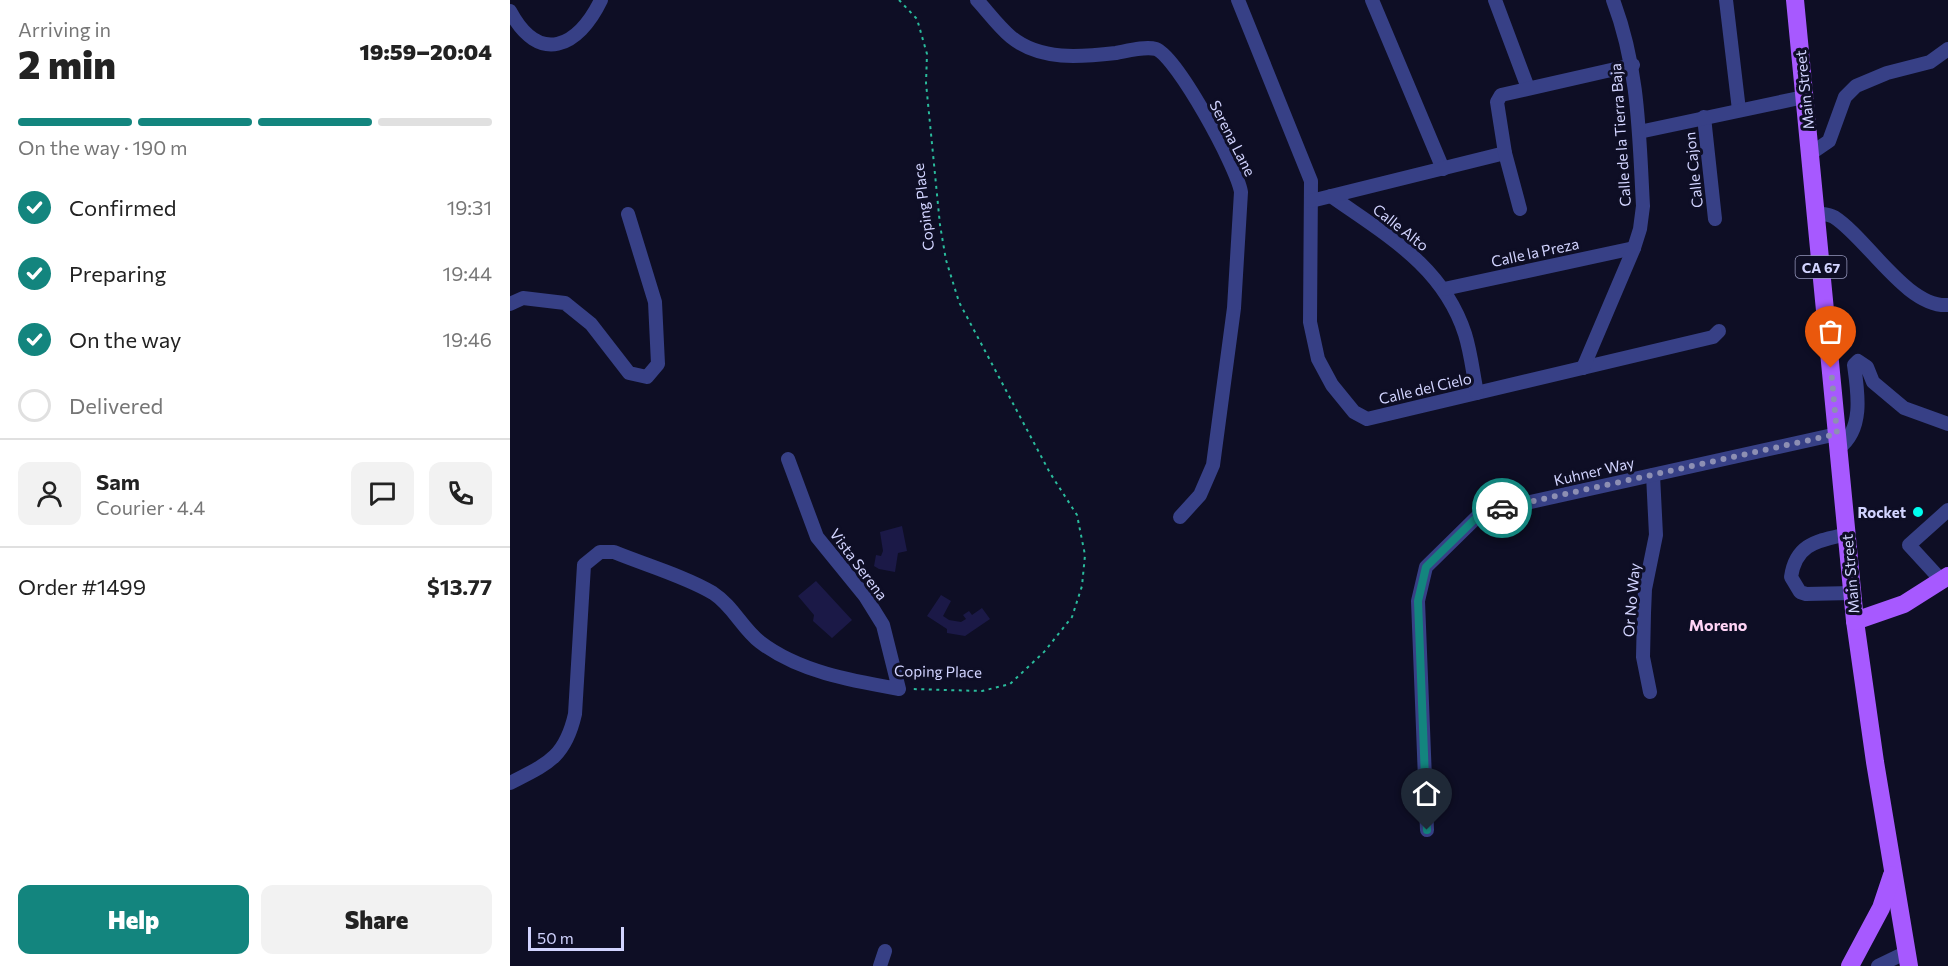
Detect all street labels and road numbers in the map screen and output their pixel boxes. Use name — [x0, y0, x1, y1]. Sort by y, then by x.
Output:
street label: Main Street — [1791, 49, 1817, 131]
street label: Calle de la Tierra Baja — [1606, 63, 1634, 207]
street label: Serena Lane — [1206, 97, 1260, 179]
street label: Calle Cajon — [1680, 131, 1706, 209]
street label: Coping Place — [909, 162, 937, 252]
street label: Calle Alto — [1370, 200, 1432, 254]
street label: Calle la Preza — [1489, 234, 1581, 270]
road number: CA 67 — [1796, 256, 1846, 278]
street label: Calle del Cielo — [1377, 369, 1473, 407]
street label: Kuhner Way — [1552, 453, 1636, 489]
street label: Vista Serena — [826, 525, 892, 603]
street label: Main Street — [1838, 533, 1862, 615]
street label: Or No Way — [1619, 562, 1643, 638]
street label: Coping Place — [894, 661, 982, 681]

